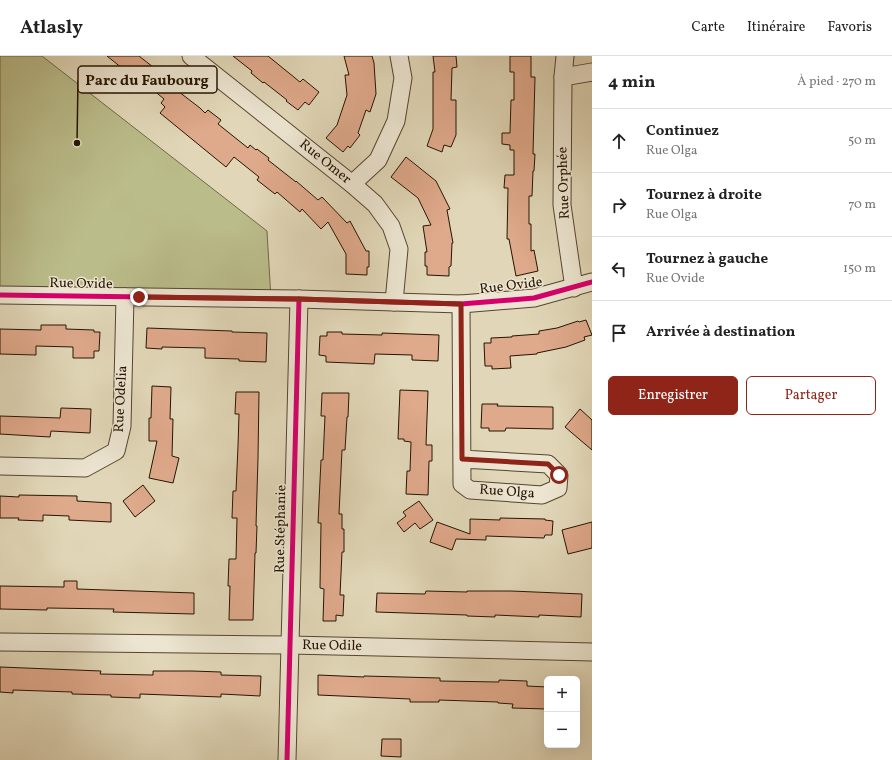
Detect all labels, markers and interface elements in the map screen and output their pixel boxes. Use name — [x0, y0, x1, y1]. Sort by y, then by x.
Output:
text: Atlasly — [20, 15, 83, 41]
text: Carte — [691, 18, 725, 37]
text: Itinéraire — [747, 18, 806, 37]
text: Favoris — [828, 18, 872, 37]
callout: Parc du Faubourg — [78, 66, 217, 93]
text: Parc du Faubourg — [85, 71, 209, 92]
text: 4 min — [608, 71, 655, 94]
text: À pied · 270 m — [797, 73, 876, 91]
text: Continuez — [646, 121, 719, 142]
icon: ahead — [608, 130, 630, 152]
text: 50 m — [848, 132, 876, 150]
street label: Rue Omer — [295, 135, 355, 189]
text: Rue Olga — [646, 142, 698, 160]
street label: Rue Orphée — [553, 146, 575, 220]
text: Tournez à droite — [646, 185, 762, 206]
icon: right — [608, 194, 630, 216]
text: 70 m — [848, 196, 876, 214]
text: Rue Olga — [646, 206, 698, 224]
text: Tournez à gauche — [646, 249, 768, 270]
icon: left — [608, 258, 630, 280]
text: 150 m — [843, 260, 876, 278]
text: Rue Ovide — [646, 270, 705, 288]
street label: Rue Ovide — [478, 273, 544, 299]
street label: Rue Ovide — [49, 274, 113, 294]
route end — [130, 288, 148, 306]
icon: arrive — [608, 322, 630, 344]
text: Arrivée à destination — [646, 322, 795, 343]
street label: Rue Odelia — [110, 365, 132, 433]
button: Enregistrer — [608, 376, 738, 415]
button: Partager — [746, 376, 876, 415]
route start — [550, 466, 568, 484]
street label: Rue Olga — [479, 481, 535, 503]
street label: Rue Stéphanie — [271, 484, 291, 573]
street label: Rue Odile — [302, 636, 363, 656]
map controls — [544, 676, 580, 748]
button: + — [544, 676, 580, 712]
button: − — [544, 712, 580, 748]

